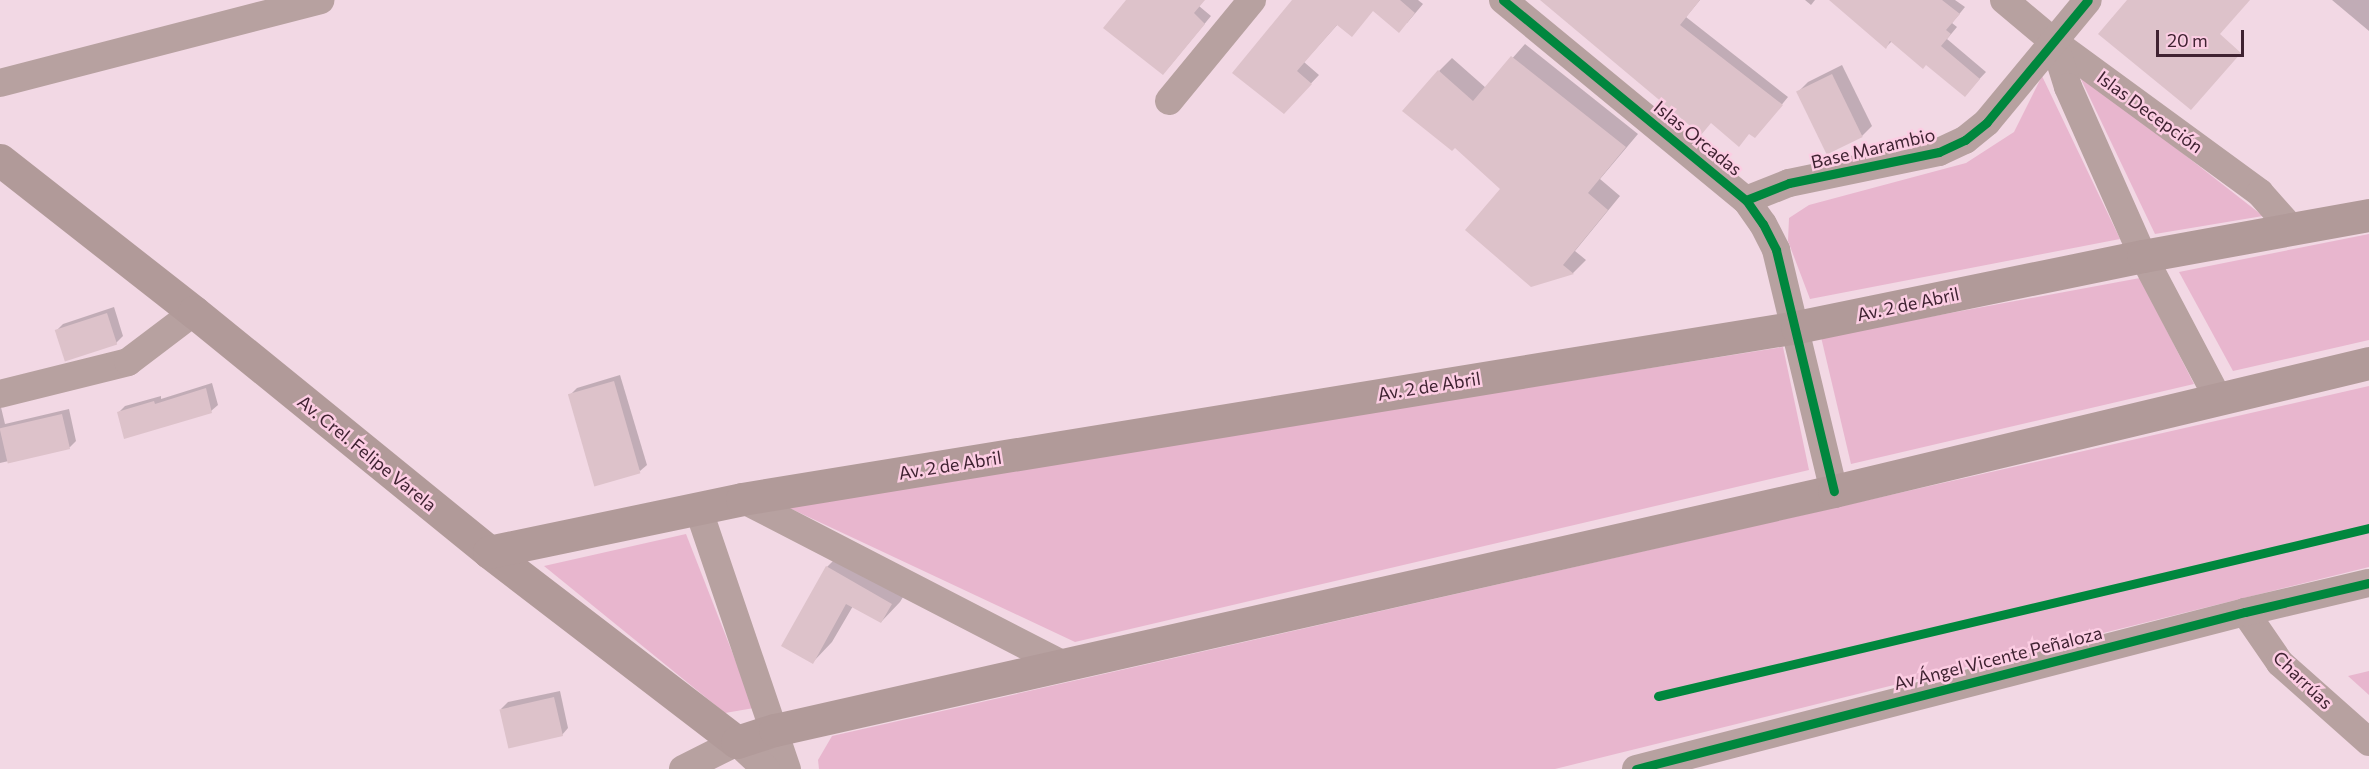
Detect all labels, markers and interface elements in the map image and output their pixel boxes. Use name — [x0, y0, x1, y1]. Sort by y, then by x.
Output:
scale bar — [2159, 18, 2248, 56]
text: 20 m — [2167, 29, 2208, 51]
street label: Islas Decepción — [2093, 66, 2207, 158]
street label: Islas Orcadas — [1650, 96, 1746, 180]
street label: Base Marambio — [1809, 123, 1937, 173]
street label: Av. 2 de Abril — [1855, 283, 1961, 325]
street label: Av. 2 de Abril — [1376, 367, 1482, 405]
street label: Av. Crel. Felipe Varela — [293, 390, 441, 516]
street label: Av. 2 de Abril — [897, 446, 1003, 484]
street label: Av Ángel Vicente Peñaloza — [1892, 622, 2104, 694]
street label: Charrúas — [2269, 646, 2337, 714]

